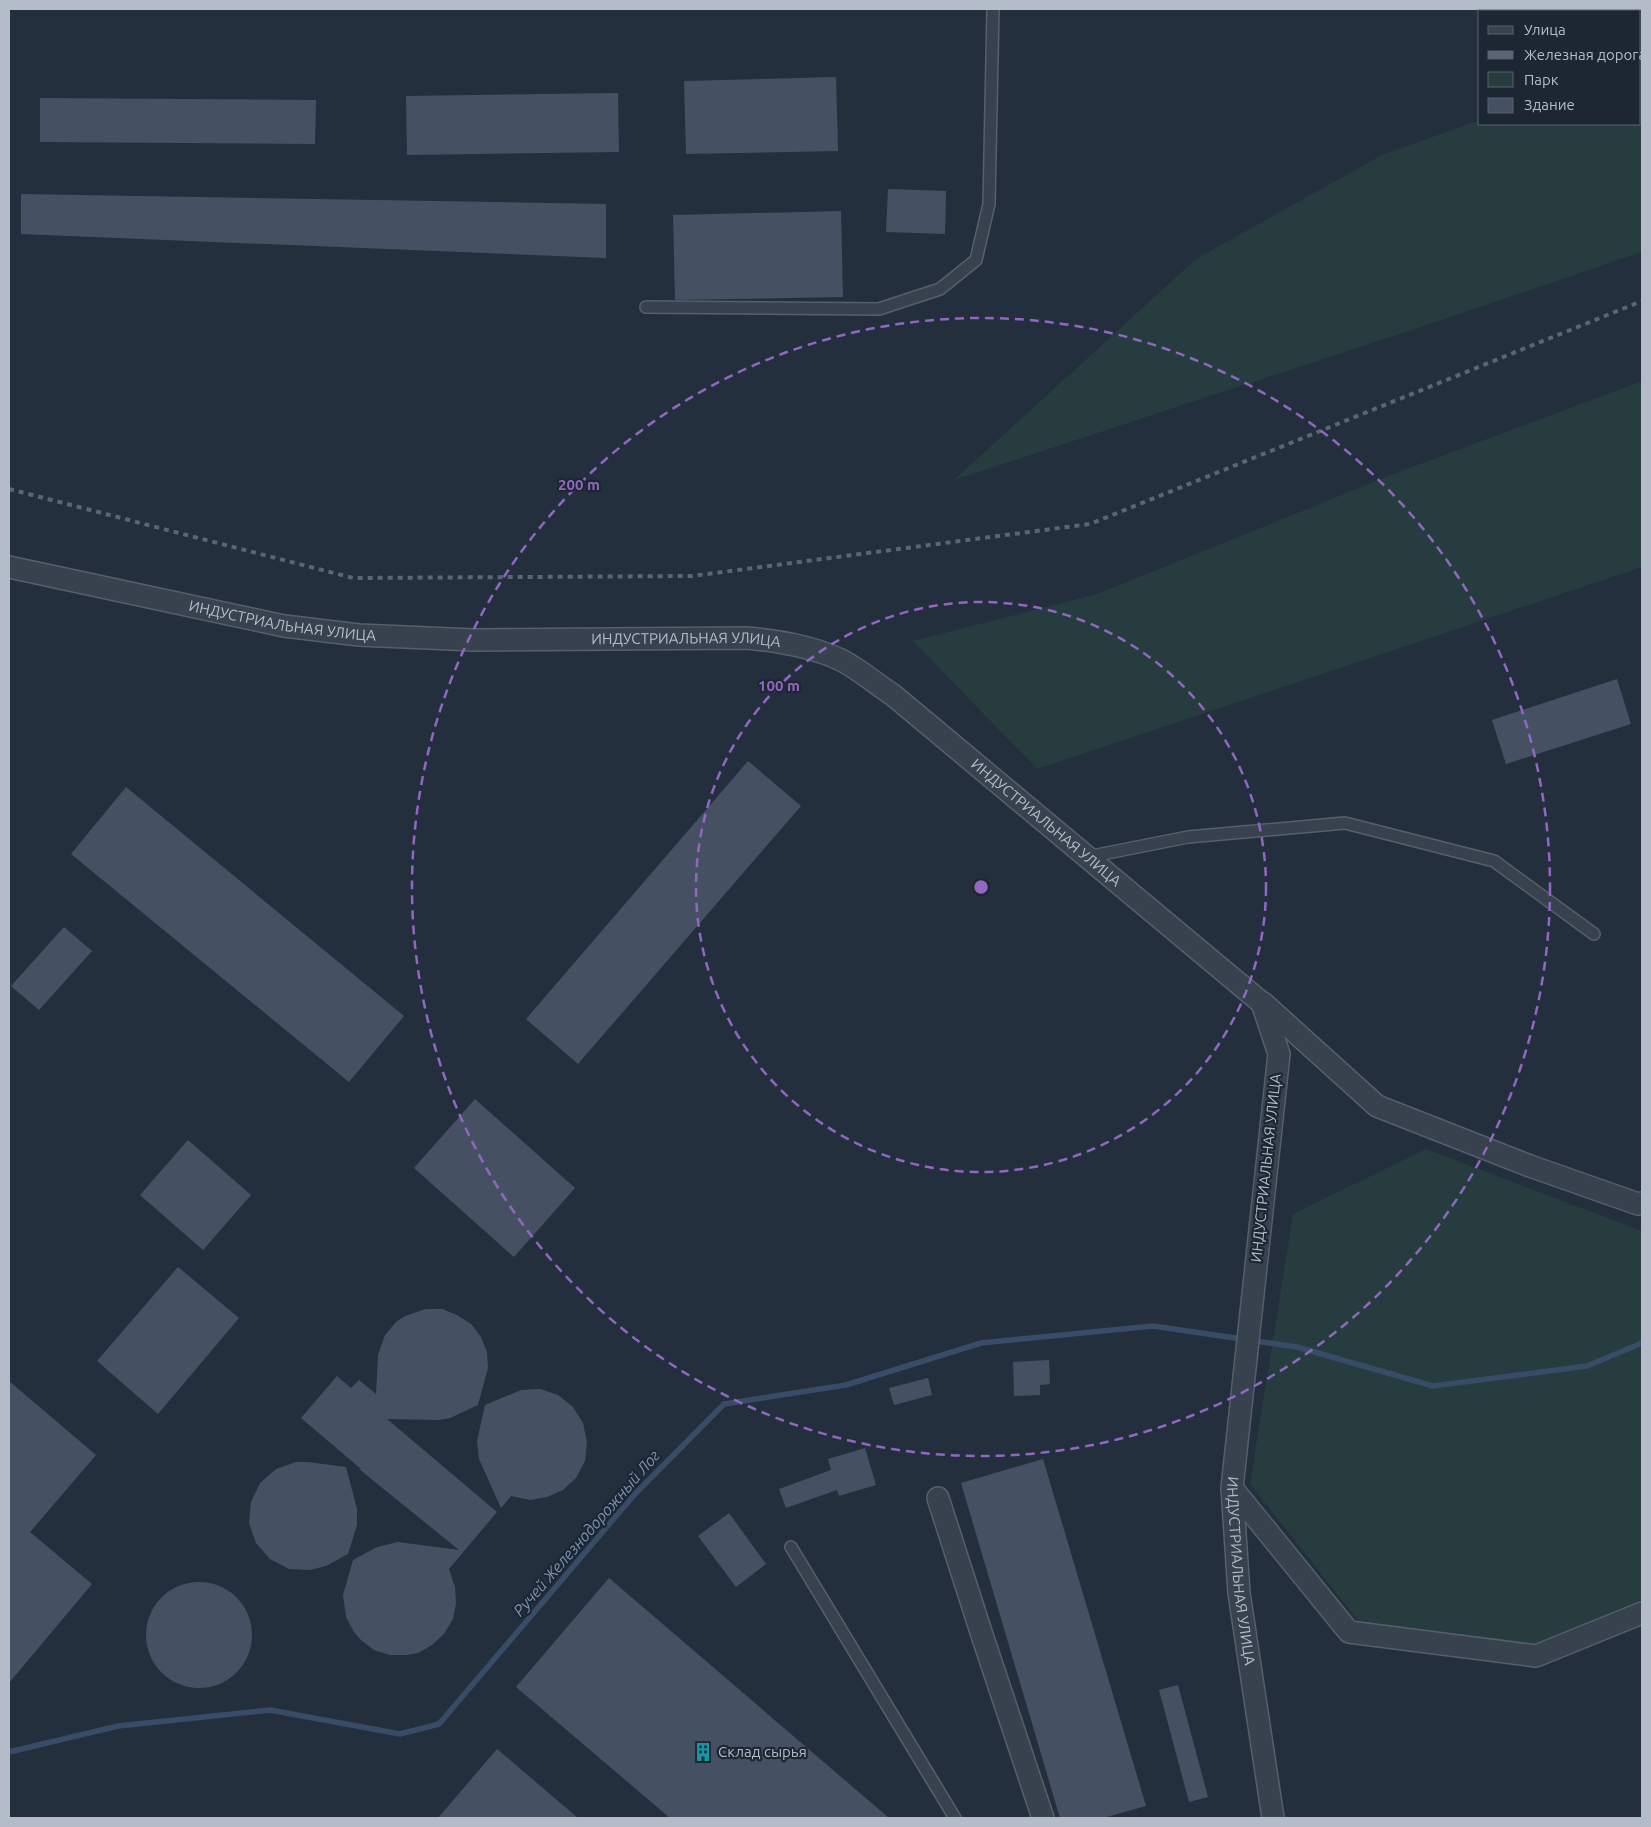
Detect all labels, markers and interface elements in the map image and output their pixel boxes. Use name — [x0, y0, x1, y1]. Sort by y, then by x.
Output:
legend — [1478, 10, 1641, 125]
text: Улица — [1524, 21, 1566, 38]
text: Железная дорога — [1524, 46, 1646, 63]
text: Парк — [1524, 71, 1559, 88]
text: Здание — [1524, 96, 1575, 113]
text: 200 m — [558, 476, 600, 493]
street label: ИНДУСТРИАЛЬНАЯ УЛИЦА — [187, 597, 377, 644]
street label: ИНДУСТРИАЛЬНАЯ УЛИЦА — [591, 629, 782, 650]
text: 100 m — [758, 677, 800, 694]
street label: ИНДУСТРИАЛЬНАЯ УЛИЦА — [968, 755, 1125, 890]
centre of rings — [972, 878, 990, 896]
street label: ИНДУСТРИАЛЬНАЯ УЛИЦА — [1247, 1073, 1284, 1263]
water label: Ручей Железнодорожный Лог — [509, 1446, 663, 1620]
street label: ИНДУСТРИАЛЬНАЯ УЛИЦА — [1224, 1476, 1259, 1667]
building icon: Склад сырья — [692, 1741, 714, 1763]
place label: Склад сырья — [718, 1743, 807, 1760]

